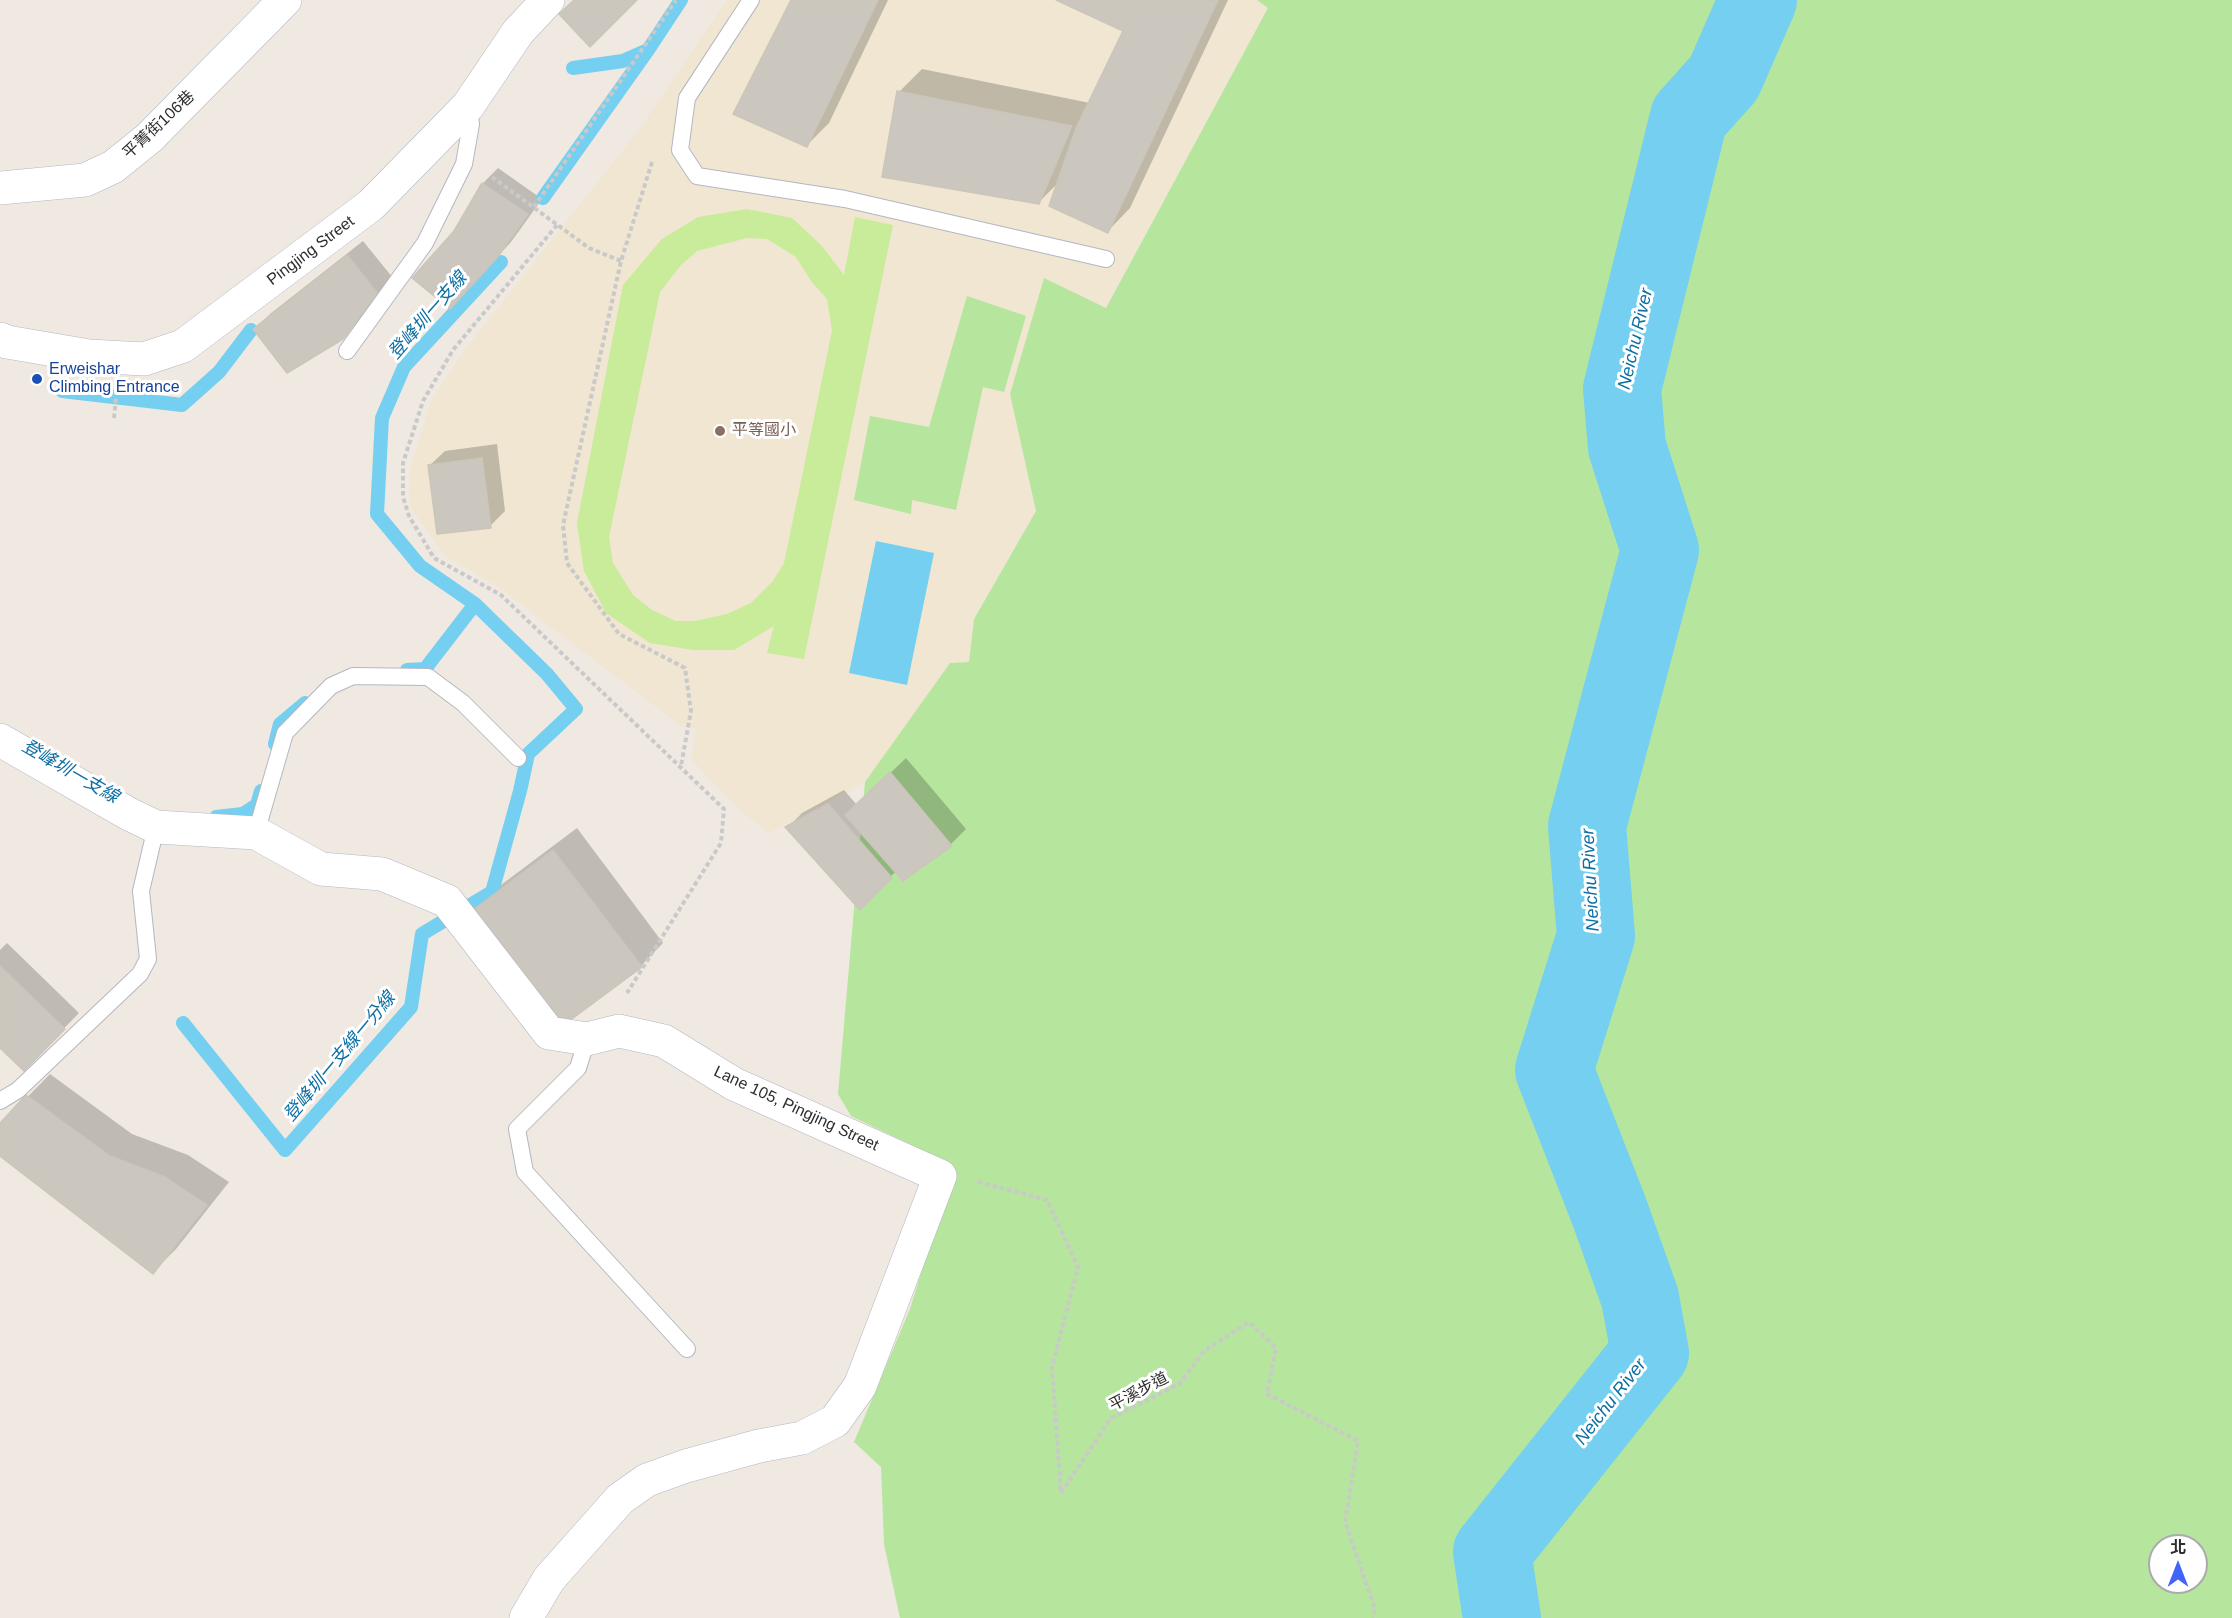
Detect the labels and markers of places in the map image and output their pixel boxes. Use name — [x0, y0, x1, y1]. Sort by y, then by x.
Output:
place label: Erweishar Climbing Entrance — [49, 360, 180, 398]
marker: Erweishar Climbing Entrance — [30, 372, 44, 386]
place label: 平等國小 — [732, 421, 796, 441]
marker: 平等國小 — [713, 424, 727, 438]

